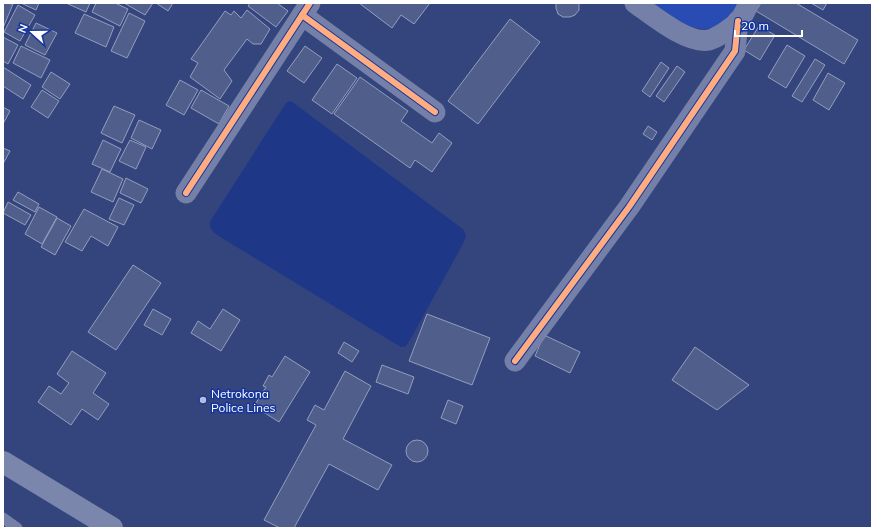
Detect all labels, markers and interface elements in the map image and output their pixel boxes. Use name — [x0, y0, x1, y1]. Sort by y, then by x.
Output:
north arrow — [12, 12, 52, 52]
scale bar — [735, 12, 802, 38]
text: 20 m — [741, 18, 769, 33]
text: N — [15, 22, 31, 35]
place label: Netrokona Police Lines — [211, 386, 276, 415]
marker: Netrokona Police Lines — [198, 395, 208, 405]

